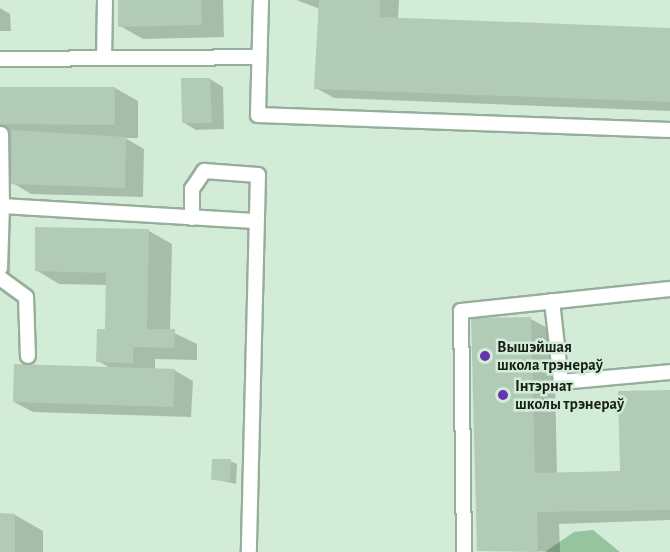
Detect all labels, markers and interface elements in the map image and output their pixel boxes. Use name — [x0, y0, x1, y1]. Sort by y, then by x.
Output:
place label: Вышэйшая школа трэнераў — [497, 337, 603, 375]
marker: Вышэйшая школа трэнераў — [478, 349, 492, 363]
place label: Інтэрнат школы трэнераў — [515, 376, 624, 414]
marker: Інтэрнат школы трэнераў — [496, 388, 510, 402]

